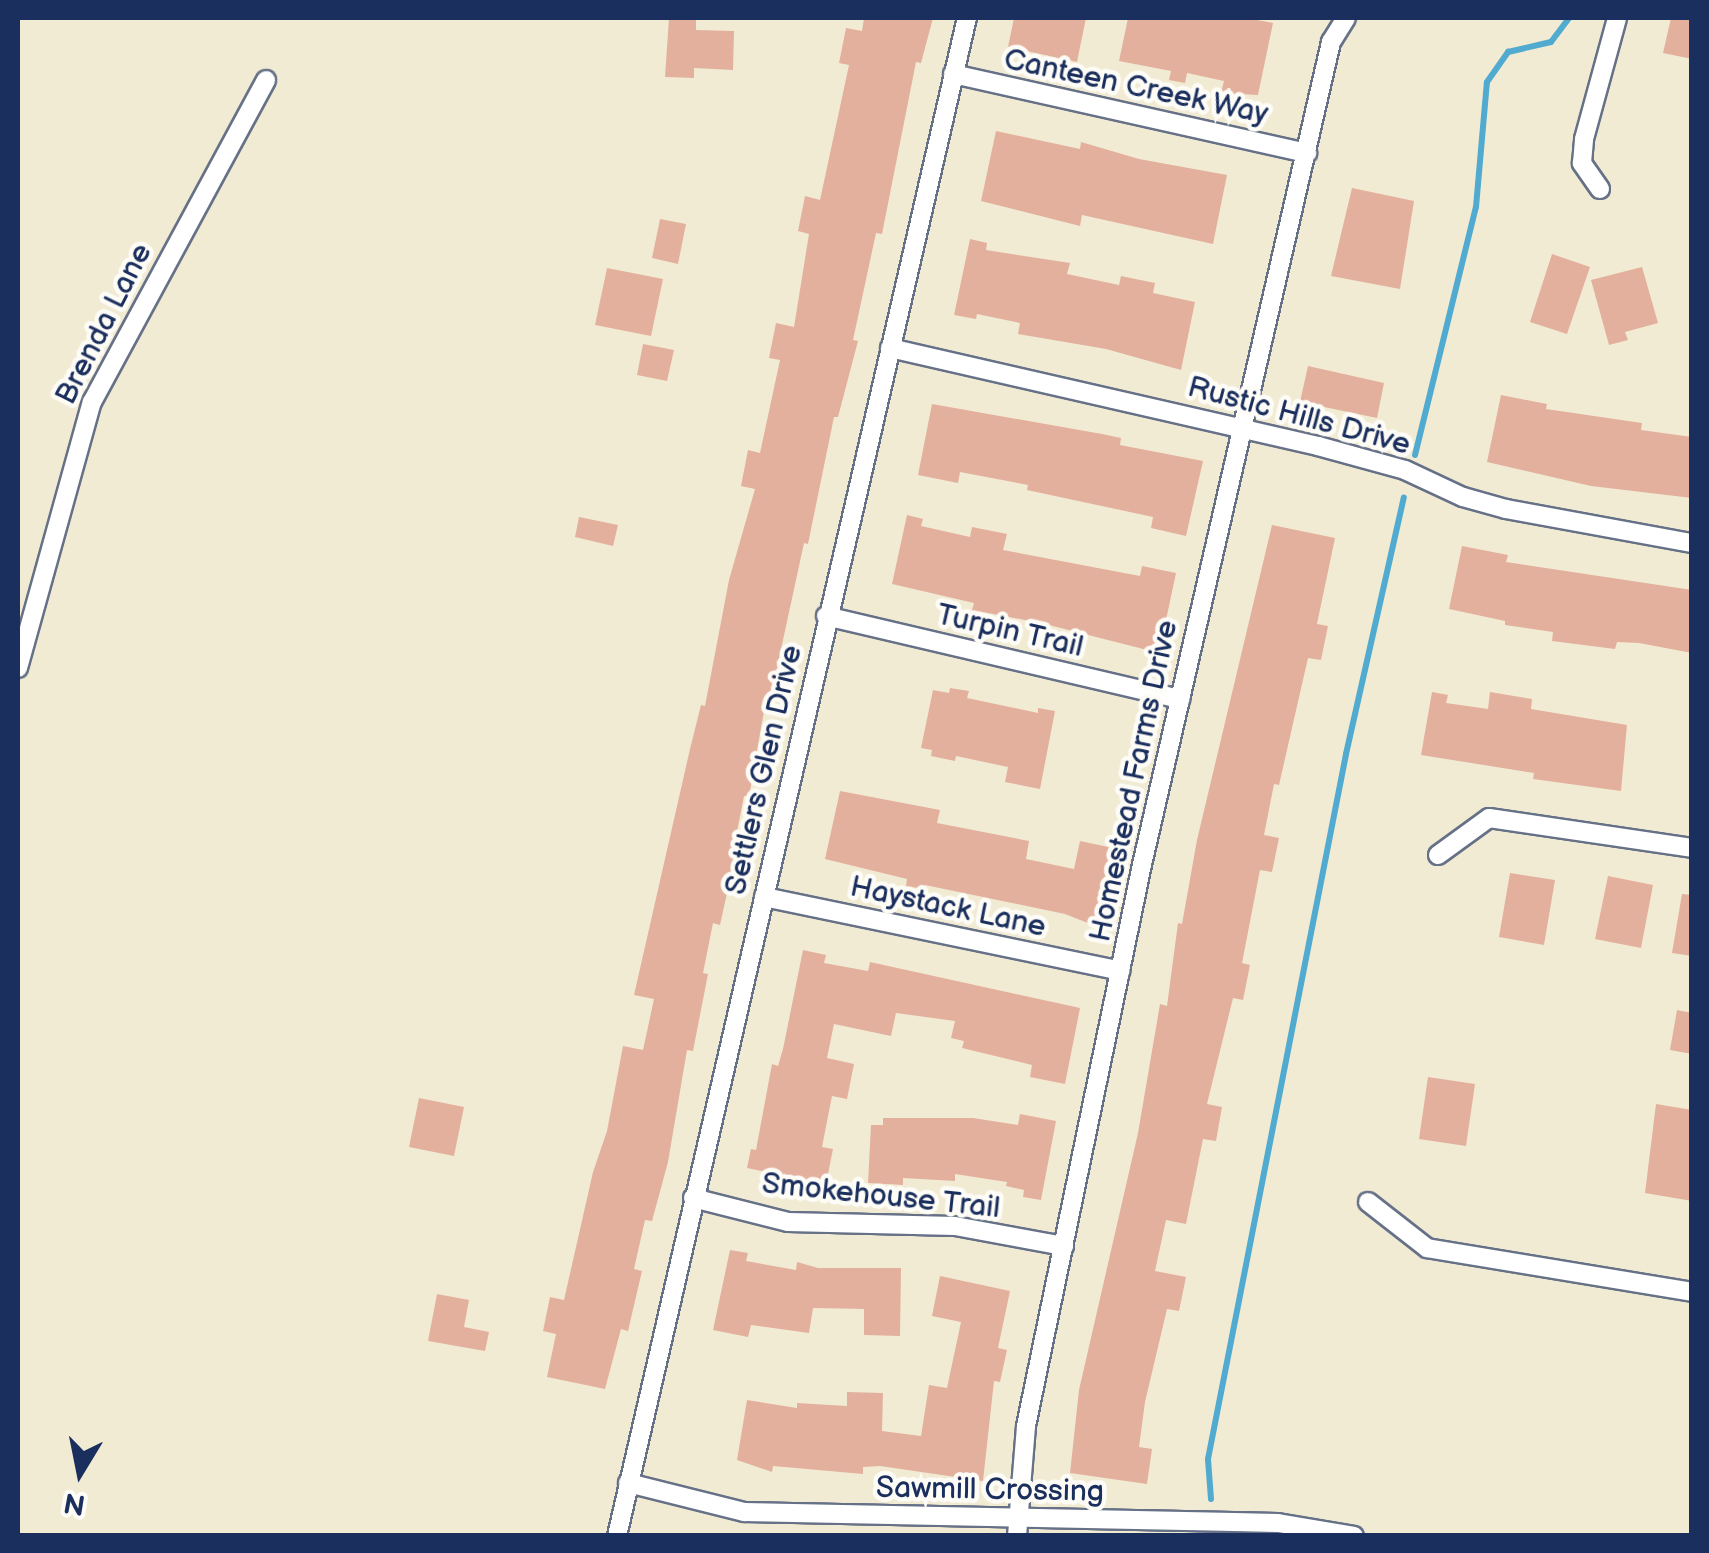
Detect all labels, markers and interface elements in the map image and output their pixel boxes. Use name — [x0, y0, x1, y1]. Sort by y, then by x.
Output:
street label: Canteen Creek Way — [1000, 41, 1272, 133]
street label: Brenda Lane — [48, 238, 160, 410]
street label: Rustic Hills Drive — [1184, 369, 1414, 463]
street label: Turpin Trail — [933, 597, 1087, 665]
street label: Homestead Farms Drive — [1082, 617, 1186, 945]
street label: Settlers Glen Drive — [718, 642, 810, 898]
street label: Haystack Lane — [847, 869, 1049, 945]
street label: Smokehouse Trail — [760, 1166, 1002, 1226]
north arrow — [30, 1423, 130, 1523]
street label: Sawmill Crossing — [876, 1470, 1104, 1510]
text: N — [61, 1485, 88, 1521]

